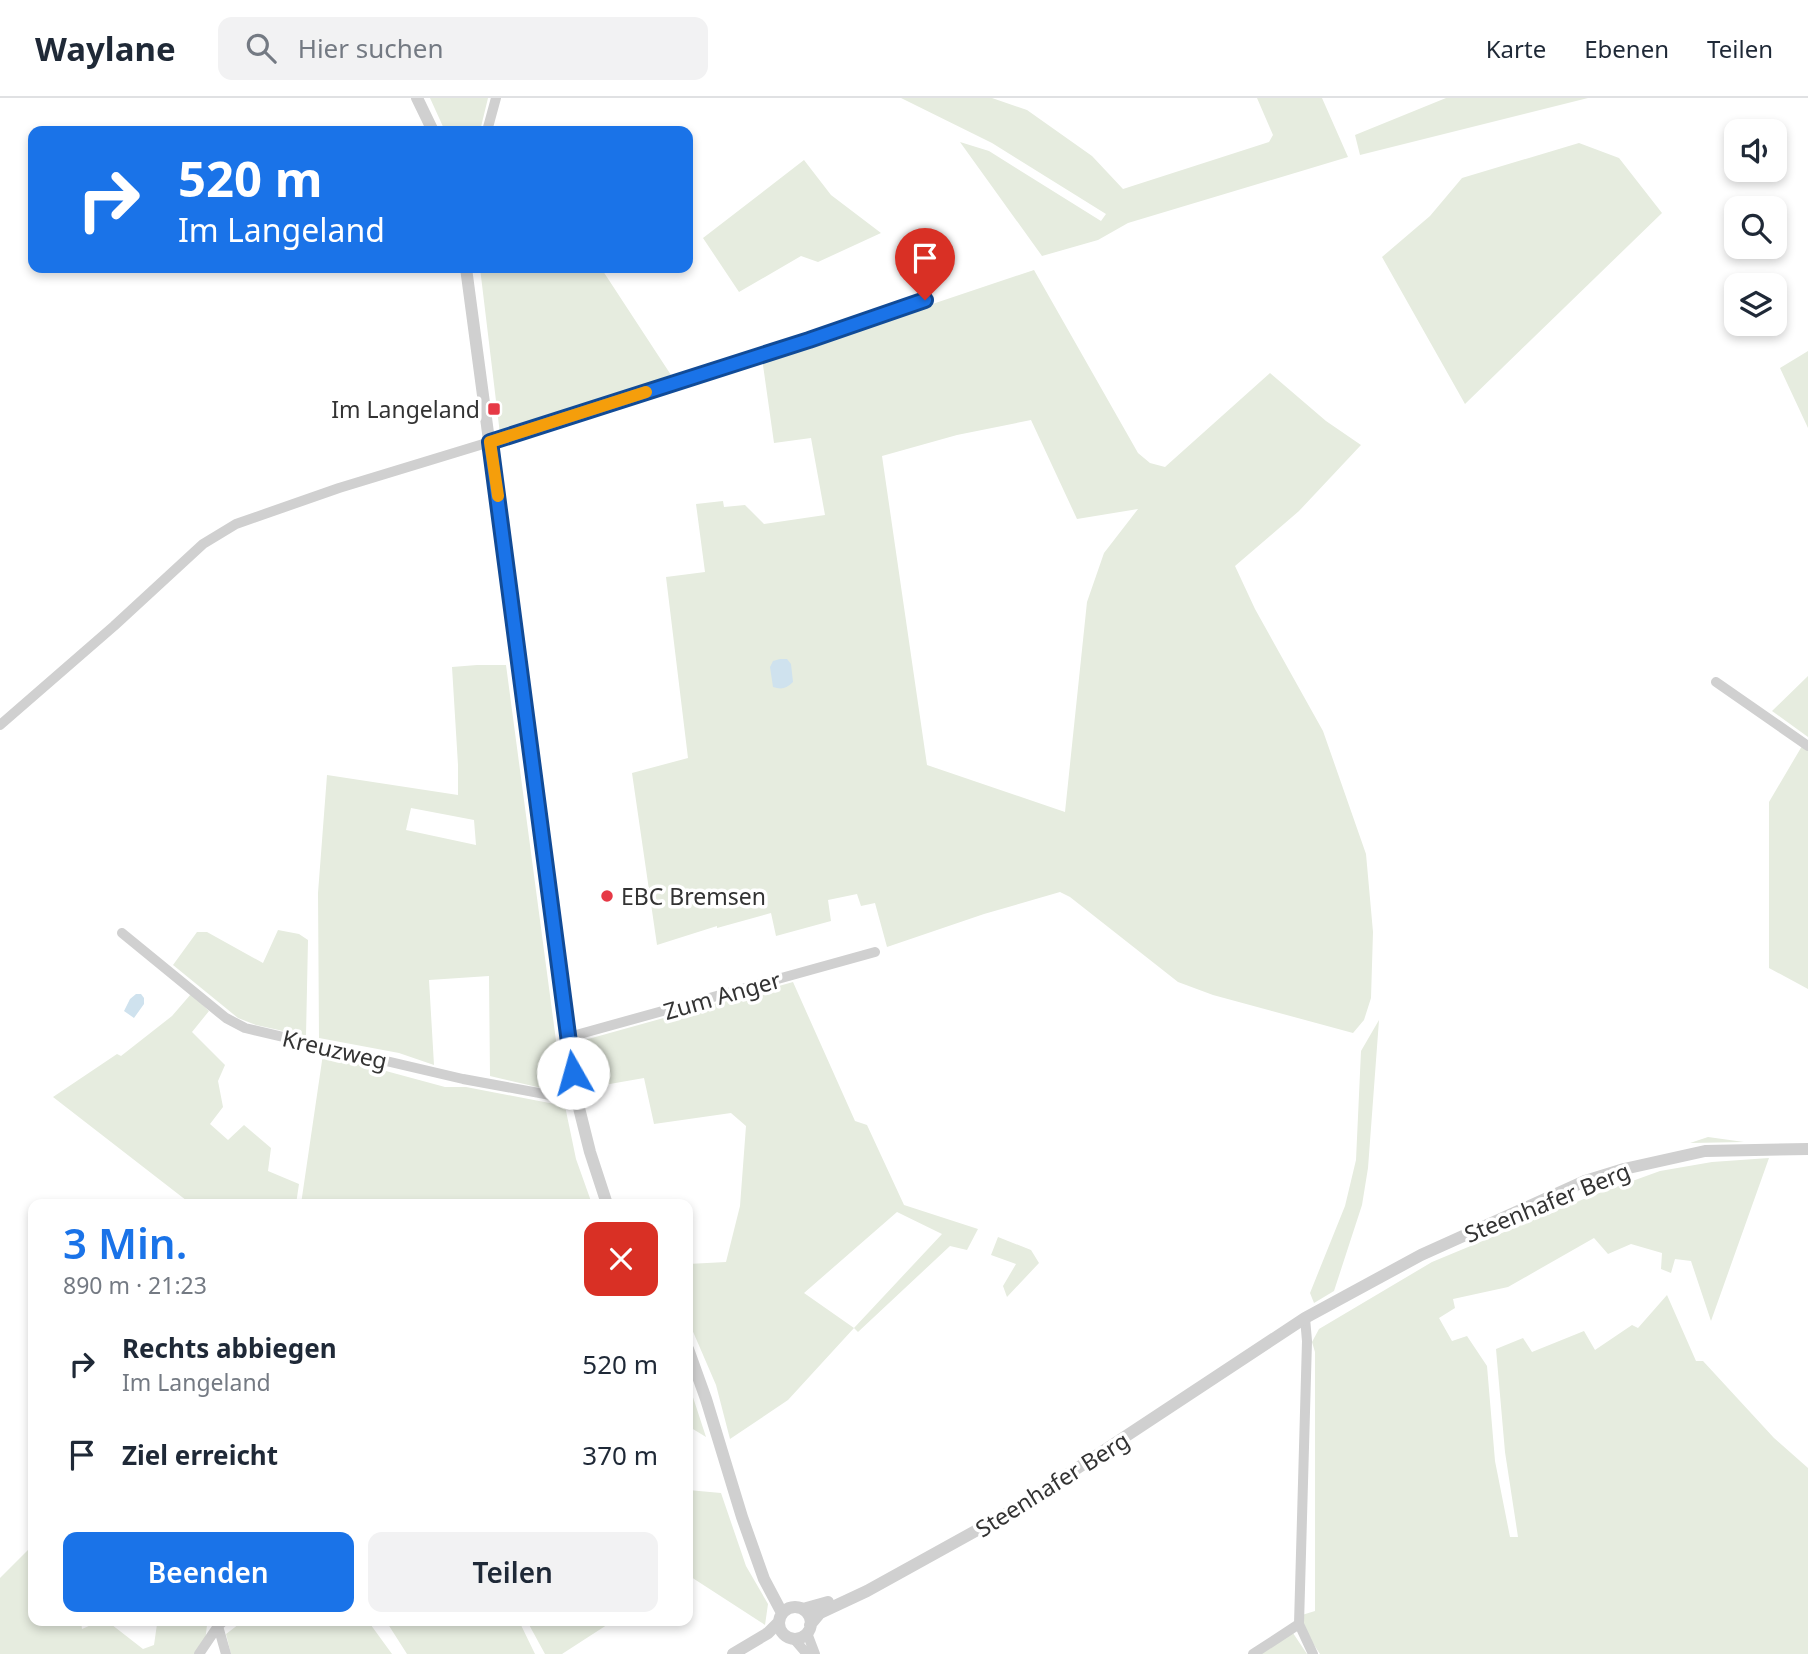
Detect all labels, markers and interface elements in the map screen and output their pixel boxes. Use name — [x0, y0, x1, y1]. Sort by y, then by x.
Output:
search box — [218, 17, 708, 80]
text: Waylane — [35, 26, 176, 71]
icon: search — [242, 29, 280, 67]
text: Hier suchen — [298, 30, 444, 66]
text: Karte — [1486, 32, 1546, 65]
text: Ebenen — [1584, 32, 1669, 65]
text: Teilen — [1707, 32, 1773, 65]
map controls — [1724, 119, 1787, 336]
button: sound — [1724, 119, 1787, 182]
text: 520 m — [178, 145, 323, 211]
icon: right — [63, 154, 154, 245]
button: search — [1724, 196, 1787, 259]
text: Im Langeland — [178, 208, 385, 251]
pin — [895, 228, 955, 300]
icon: arrive — [906, 239, 944, 277]
button: layers — [1724, 273, 1787, 336]
place label: Im Langeland — [331, 393, 480, 425]
marker: Im Langeland — [486, 401, 502, 417]
place label: EBC Bremsen — [621, 880, 766, 912]
marker: EBC Bremsen — [599, 888, 615, 904]
street label: Zum Anger — [660, 963, 785, 1027]
street label: Kreuzweg — [280, 1021, 390, 1077]
position arrow — [536, 1036, 610, 1110]
street label: Steenhafer Berg — [1459, 1154, 1635, 1250]
text: 3 Min. — [63, 1214, 187, 1271]
button: close — [584, 1222, 658, 1296]
text: 890 m · 21:23 — [63, 1269, 207, 1301]
text: Rechts abbiegen — [122, 1330, 337, 1366]
icon: right — [63, 1345, 101, 1383]
text: 520 m — [582, 1346, 658, 1382]
text: Im Langeland — [122, 1366, 271, 1398]
street label: Steenhafer Berg — [969, 1424, 1135, 1544]
icon: arrive — [63, 1436, 101, 1474]
text: Ziel erreicht — [122, 1437, 278, 1473]
text: 370 m — [582, 1437, 658, 1473]
button: Beenden — [63, 1532, 354, 1612]
button: Teilen — [368, 1532, 658, 1612]

